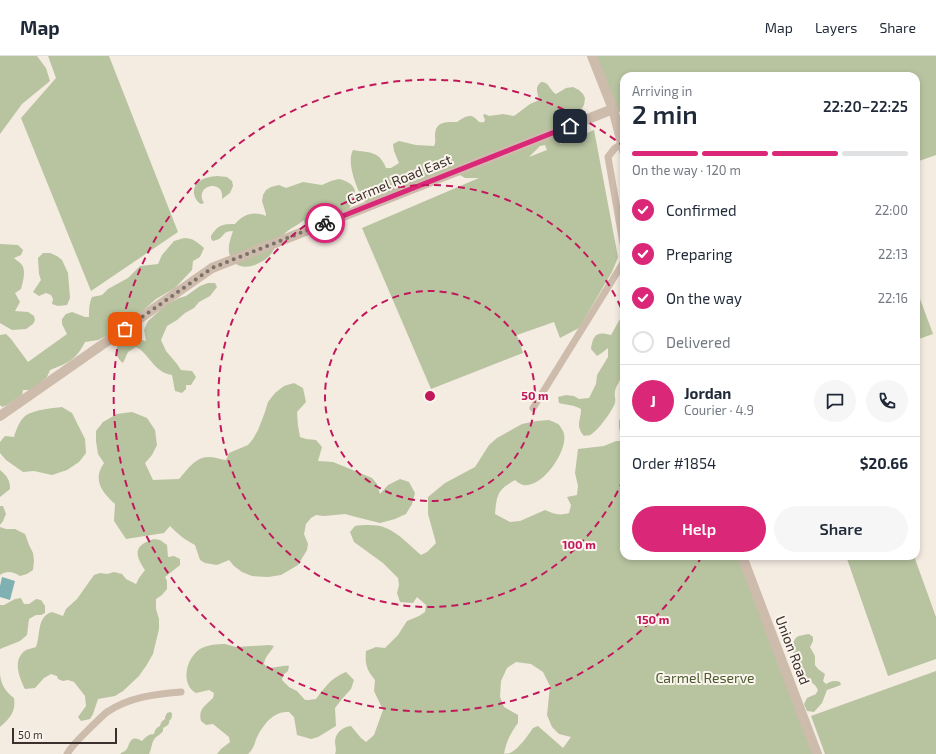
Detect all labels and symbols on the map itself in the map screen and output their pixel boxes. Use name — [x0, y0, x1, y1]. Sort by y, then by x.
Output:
pin — [553, 109, 587, 143]
street label: Carmel Road East — [344, 150, 454, 208]
courier — [305, 203, 345, 243]
pin — [108, 312, 142, 346]
text: 50 m — [521, 388, 549, 402]
centre of rings — [423, 389, 437, 403]
text: 100 m — [562, 537, 596, 551]
text: 150 m — [637, 612, 669, 626]
street label: Union Road — [772, 613, 814, 687]
park label: Carmel Reserve — [655, 669, 755, 686]
scale bar — [12, 726, 117, 745]

